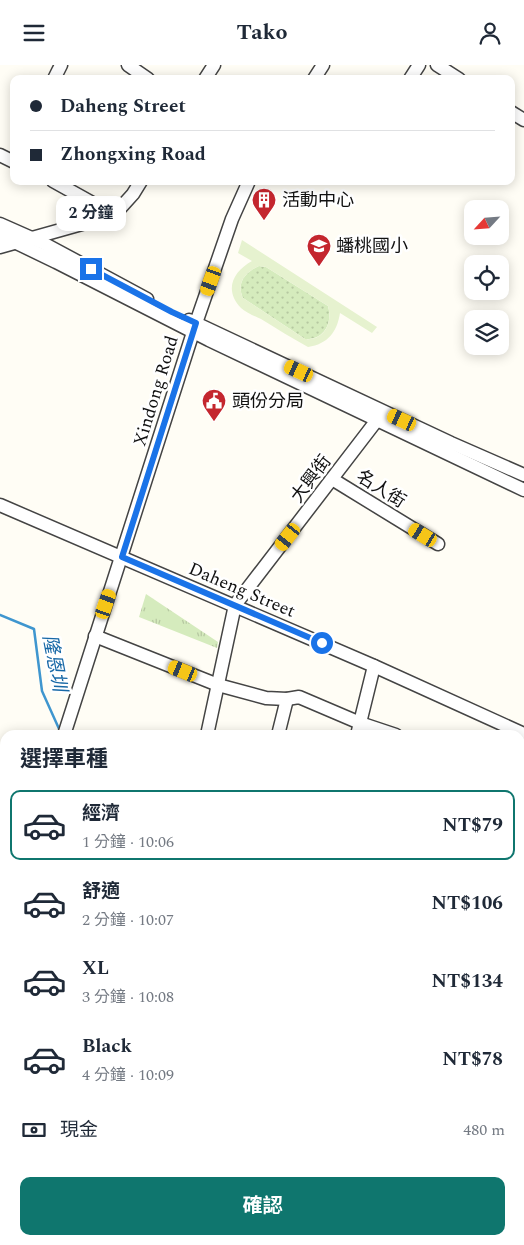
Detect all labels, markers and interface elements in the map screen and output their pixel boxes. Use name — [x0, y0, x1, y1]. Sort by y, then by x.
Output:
text: Tako — [237, 16, 287, 49]
icon: menu — [20, 19, 48, 47]
icon: person — [476, 19, 504, 47]
text: Daheng Street — [60, 92, 186, 121]
text: Zhongxing Road — [60, 140, 206, 169]
building icon: 活動中心 — [251, 187, 277, 221]
place label: 活動中心 — [282, 187, 354, 214]
callout: 2 分鐘 — [56, 197, 126, 231]
north arrow — [464, 200, 509, 245]
map controls — [464, 200, 509, 355]
text: 2 分鐘 — [69, 201, 113, 225]
school or university icon: 蟠桃國小 — [306, 233, 332, 267]
place label: 蟠桃國小 — [336, 233, 408, 260]
button: locate — [464, 255, 509, 300]
route end — [80, 258, 102, 280]
car — [198, 264, 223, 298]
button: layers — [464, 310, 509, 355]
street label: Xindong Road — [126, 332, 186, 450]
car — [282, 358, 315, 384]
public building icon: 頭份分局 — [201, 388, 227, 422]
place label: 頭份分局 — [232, 388, 304, 415]
car — [385, 407, 418, 433]
street label: 大興街 — [284, 449, 338, 509]
street label: 名人街 — [351, 463, 411, 515]
car — [272, 521, 303, 553]
car — [406, 521, 439, 549]
street label: Daheng Street — [184, 555, 300, 625]
car — [94, 587, 117, 621]
water label: 隆恩圳 — [34, 632, 74, 697]
route start — [311, 632, 333, 654]
car — [166, 658, 199, 684]
text: 選擇車種 — [20, 743, 108, 776]
text: 經濟 — [82, 799, 120, 828]
icon: car — [22, 803, 67, 848]
text: NT$79 — [442, 811, 503, 840]
text: 1 分鐘 · 10:06 — [82, 830, 174, 854]
text: 舒適 — [82, 877, 120, 906]
icon: car — [22, 881, 67, 926]
text: NT$106 — [432, 889, 503, 918]
text: 2 分鐘 · 10:07 — [82, 908, 174, 932]
text: XL — [82, 954, 109, 983]
icon: car — [22, 959, 67, 1004]
text: NT$134 — [432, 967, 503, 996]
text: 3 分鐘 · 10:08 — [82, 985, 174, 1009]
text: Black — [82, 1032, 132, 1061]
icon: car — [22, 1037, 67, 1082]
text: NT$78 — [442, 1045, 503, 1074]
text: 4 分鐘 · 10:09 — [82, 1063, 174, 1087]
icon: cash — [20, 1116, 48, 1144]
text: 現金 — [60, 1116, 98, 1145]
text: 480 m — [463, 1118, 505, 1142]
button: 確認 — [20, 1177, 505, 1235]

